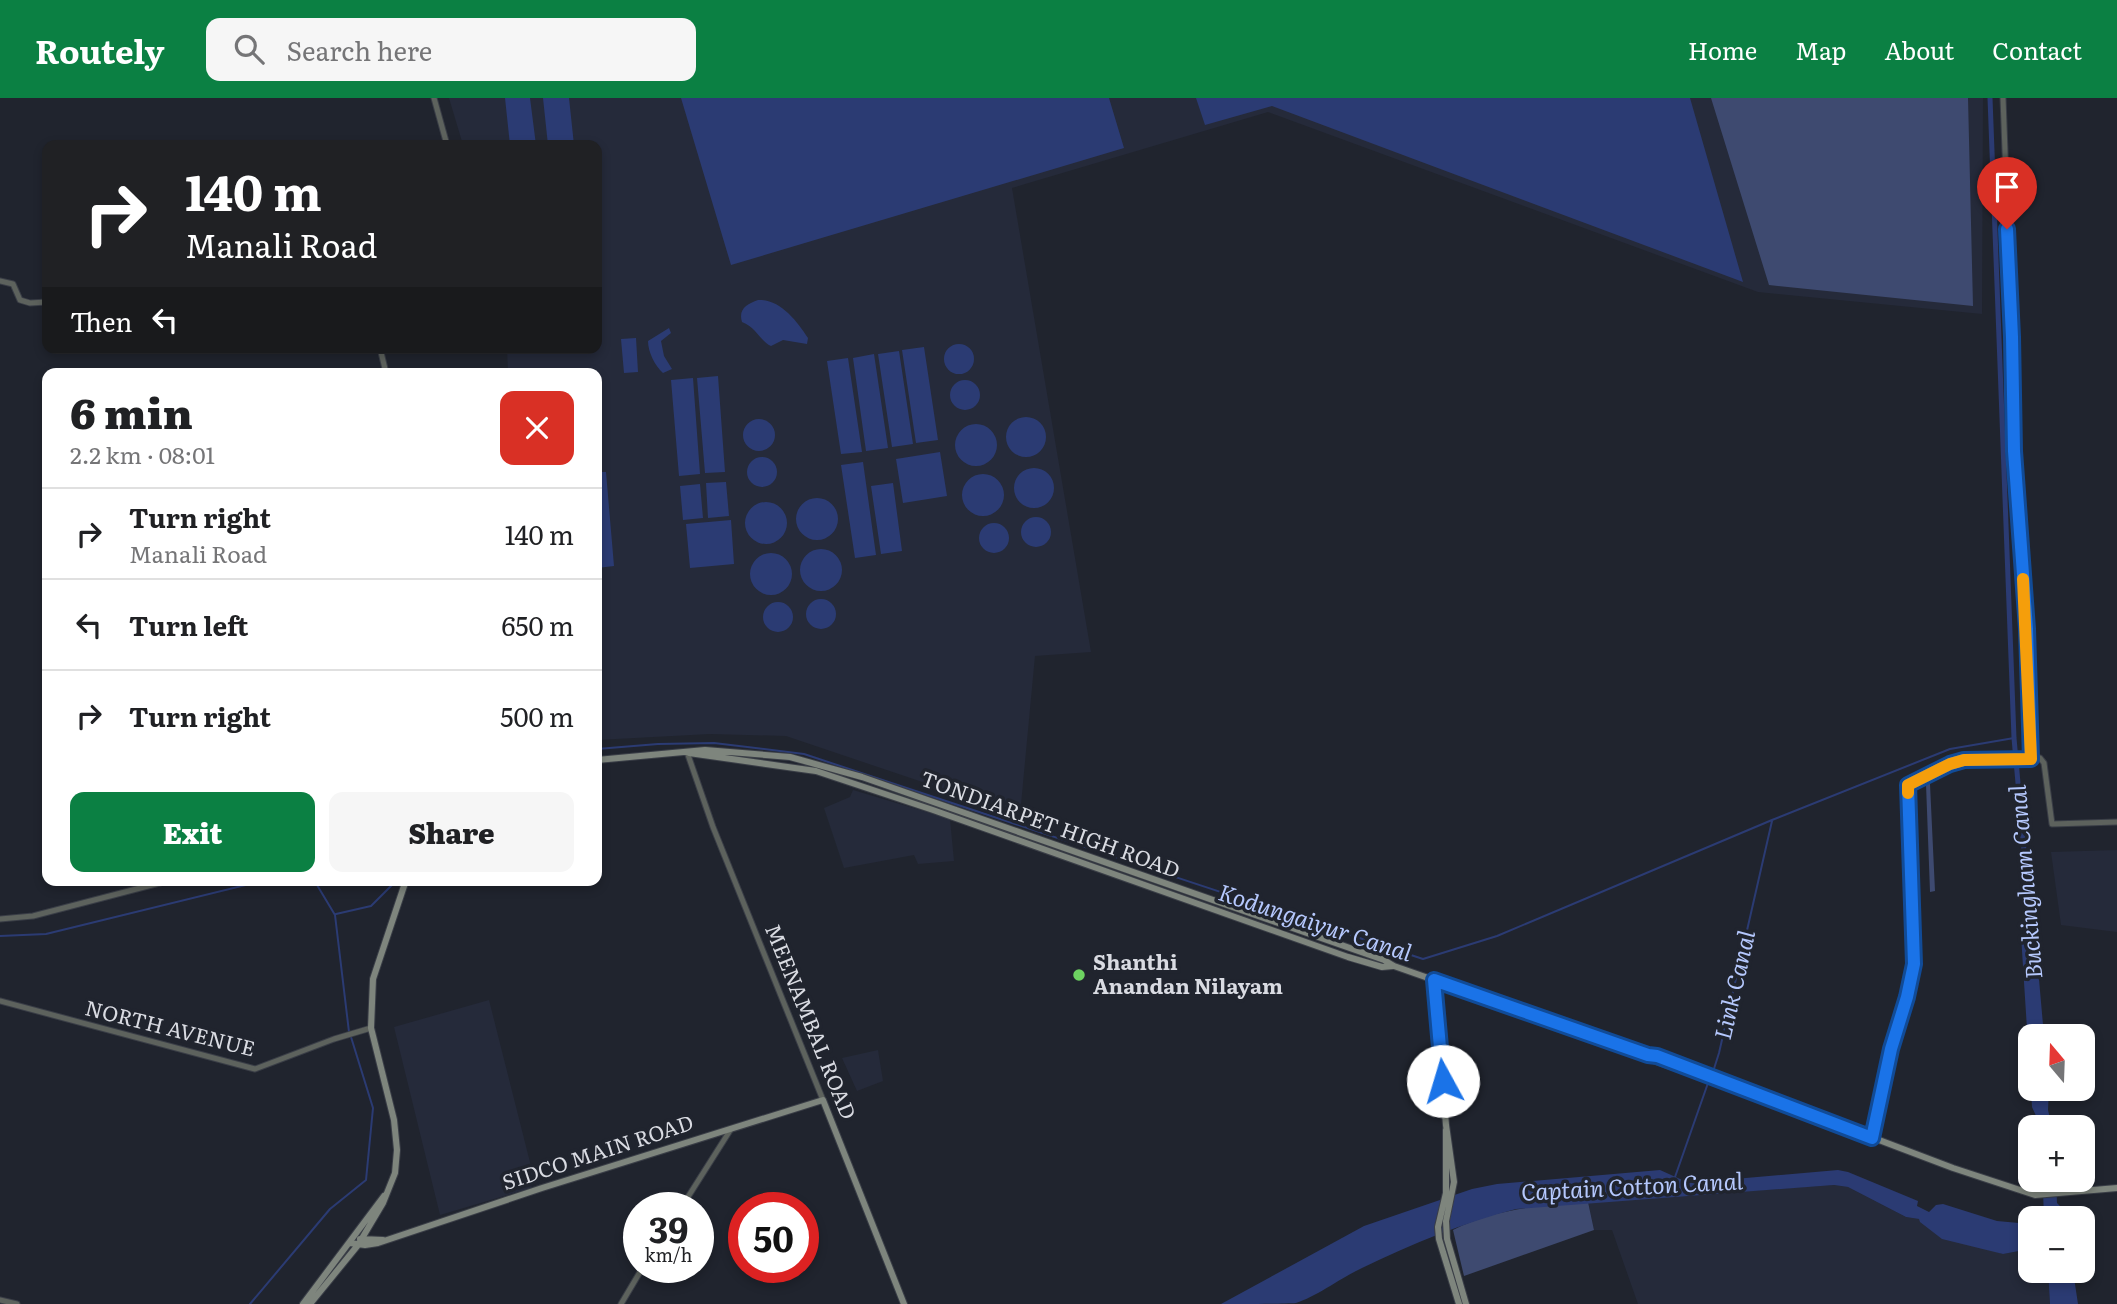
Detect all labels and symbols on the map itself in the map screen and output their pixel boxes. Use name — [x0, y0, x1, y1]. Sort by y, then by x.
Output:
pin — [1977, 157, 2037, 229]
street label: TONDIARPET HIGH ROAD — [917, 761, 1185, 884]
water label: Buckingham Canal — [1999, 783, 2049, 981]
water label: Kodungaiyur Canal — [1215, 874, 1417, 969]
street label: MEENAMBAL ROAD — [759, 919, 866, 1123]
water label: Link Canal — [1704, 926, 1762, 1042]
place label: Shanthi Anandan Nilayam — [1093, 945, 1283, 1000]
marker: Shanthi Anandan Nilayam — [1071, 967, 1087, 983]
street label: NORTH AVENUE — [82, 990, 259, 1063]
north arrow — [2018, 1024, 2095, 1101]
position arrow — [1406, 1044, 1480, 1118]
street label: SIDCO MAIN ROAD — [498, 1105, 697, 1196]
water label: Captain Cotton Canal — [1520, 1162, 1744, 1208]
speed limit sign: 50 — [728, 1192, 819, 1283]

